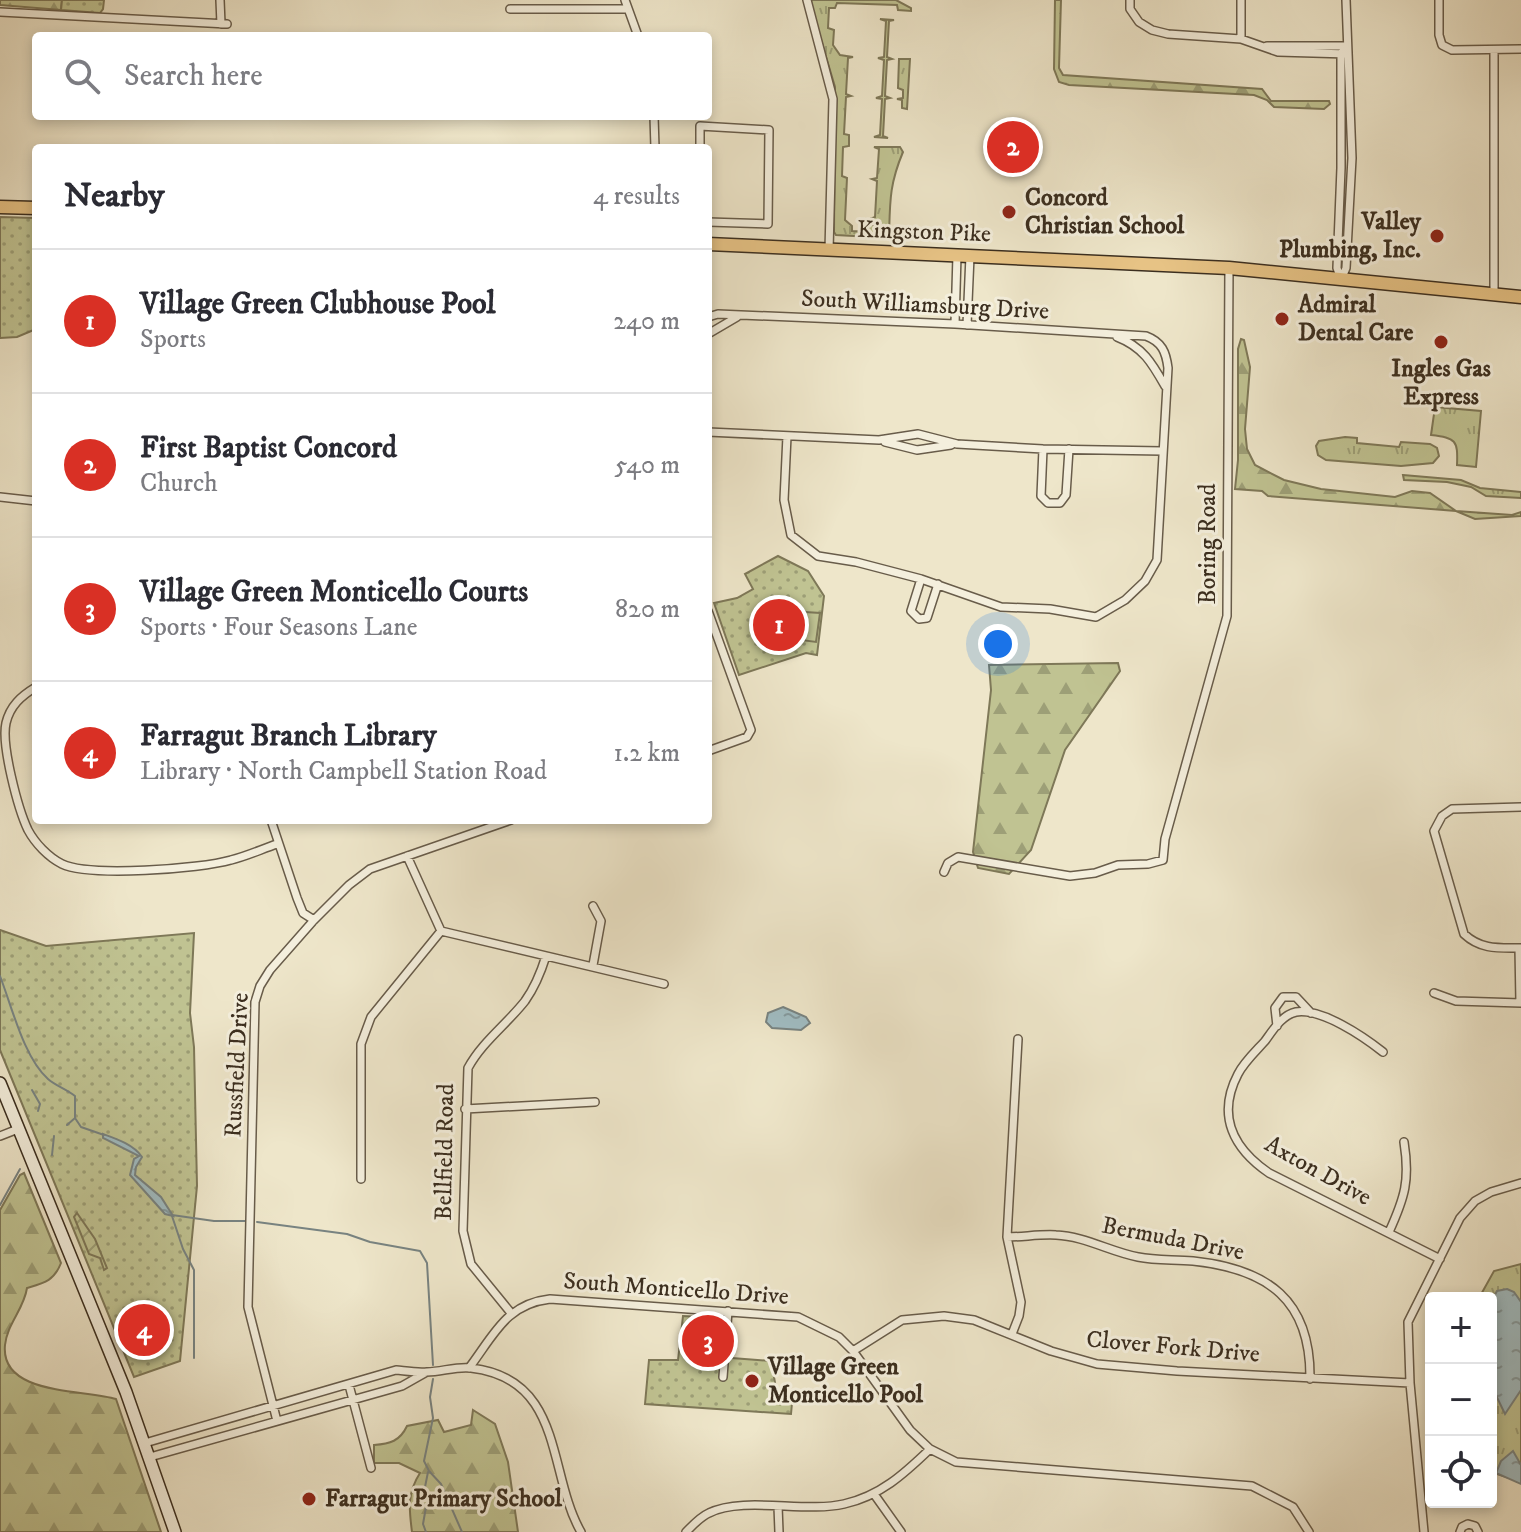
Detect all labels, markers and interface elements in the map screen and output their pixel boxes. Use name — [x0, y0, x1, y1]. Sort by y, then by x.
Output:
search box — [32, 32, 712, 120]
icon: search — [60, 54, 104, 98]
text: Search here — [124, 58, 263, 95]
pin: 2 — [987, 117, 1039, 177]
text: Nearby — [64, 175, 165, 217]
text: 4 results — [593, 180, 680, 213]
place label: Concord Christian School — [1025, 183, 1185, 241]
marker: Concord Christian School — [1000, 203, 1018, 221]
place label: Valley Plumbing, Inc. — [1279, 207, 1422, 265]
street label: Kingston Pike — [856, 215, 992, 249]
marker: Valley Plumbing, Inc. — [1428, 227, 1446, 245]
street label: South Williamsburg Drive — [800, 284, 1050, 326]
text: Village Green Clubhouse Pool — [140, 286, 496, 323]
place label: Admiral Dental Care — [1297, 290, 1414, 348]
text: 1 — [85, 305, 95, 338]
text: 240 m — [613, 305, 680, 338]
marker: Admiral Dental Care — [1273, 310, 1291, 328]
text: Sports — [140, 323, 206, 356]
marker: Ingles Gas Express — [1432, 333, 1450, 351]
place label: Ingles Gas Express — [1391, 354, 1491, 412]
text: First Baptist Concord — [140, 430, 397, 467]
text: 2 — [84, 449, 96, 482]
text: 540 m — [614, 449, 680, 482]
text: Church — [140, 467, 218, 500]
street label: Boring Road — [1193, 484, 1223, 604]
text: Village Green Monticello Courts — [140, 574, 528, 611]
text: 3 — [85, 593, 95, 626]
text: 820 m — [615, 593, 680, 626]
pin: 1 — [753, 595, 805, 655]
text: Sports · Four Seasons Lane — [140, 611, 418, 644]
your location — [978, 624, 1018, 664]
text: Farragut Branch Library — [140, 718, 436, 755]
text: 4 — [83, 737, 97, 770]
text: 1.2 km — [614, 737, 680, 770]
text: Library · North Campbell Station Road — [140, 755, 547, 788]
street label: Russfield Drive — [218, 992, 256, 1138]
street label: Bellfield Road — [429, 1083, 461, 1221]
street label: Axton Drive — [1259, 1129, 1377, 1213]
street label: Bermuda Drive — [1099, 1211, 1247, 1268]
street label: South Monticello Drive — [562, 1266, 790, 1312]
map controls — [1425, 1292, 1497, 1508]
button: + — [1425, 1292, 1497, 1364]
pin: 4 — [118, 1300, 170, 1360]
pin: 3 — [682, 1311, 734, 1371]
street label: Clover Fork Drive — [1085, 1324, 1261, 1370]
place label: Village Green Monticello Pool — [767, 1352, 924, 1410]
button: − — [1425, 1364, 1497, 1436]
marker: Village Green Monticello Pool — [743, 1372, 761, 1390]
button: locate — [1425, 1436, 1497, 1508]
place label: Farragut Primary School — [325, 1484, 563, 1514]
marker: Farragut Primary School — [300, 1490, 318, 1508]

